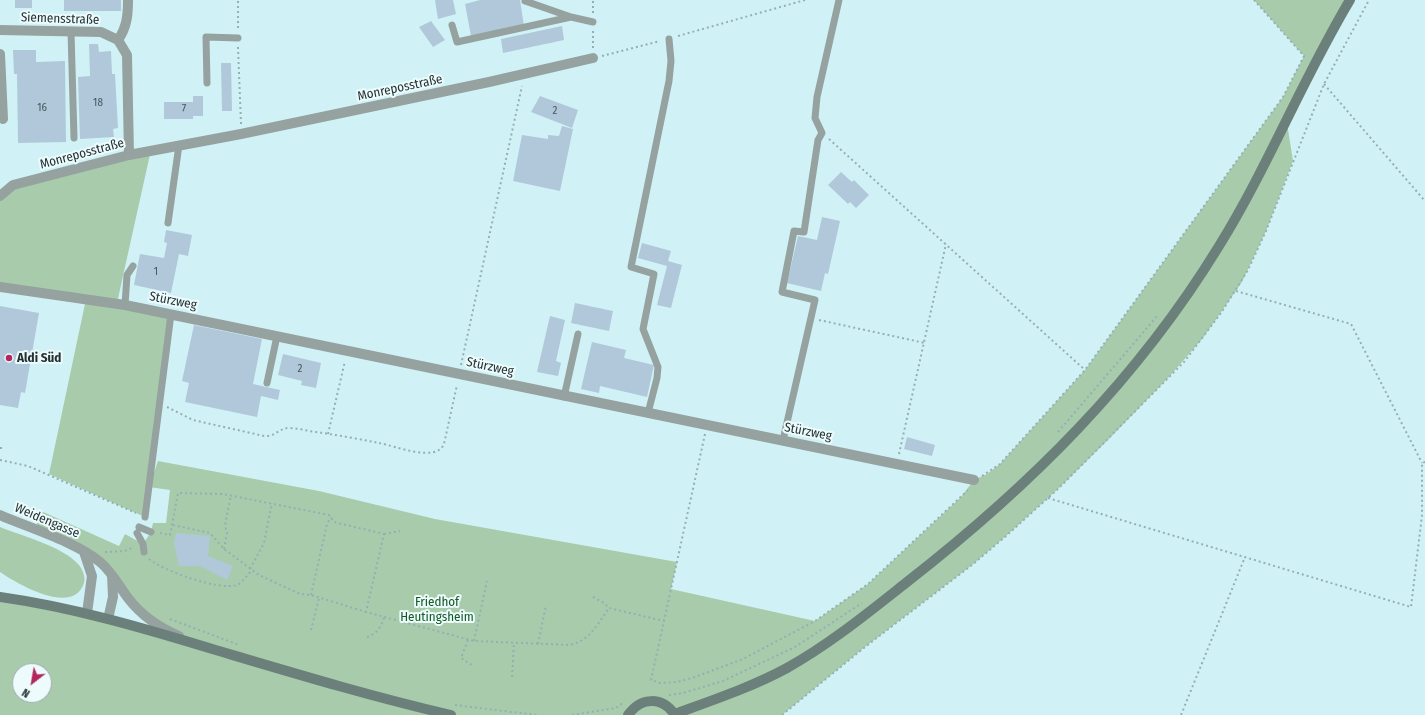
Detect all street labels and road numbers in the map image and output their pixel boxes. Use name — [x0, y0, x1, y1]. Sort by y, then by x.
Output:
street label: Siemensstraße — [20, 10, 100, 28]
street label: Monreposstraße — [356, 71, 444, 105]
street label: Monreposstraße — [38, 135, 126, 173]
street label: Stürzweg — [148, 289, 198, 313]
street label: Stürzweg — [465, 354, 515, 380]
street label: Stürzweg — [783, 420, 833, 444]
street label: Weidengasse — [12, 500, 82, 542]

